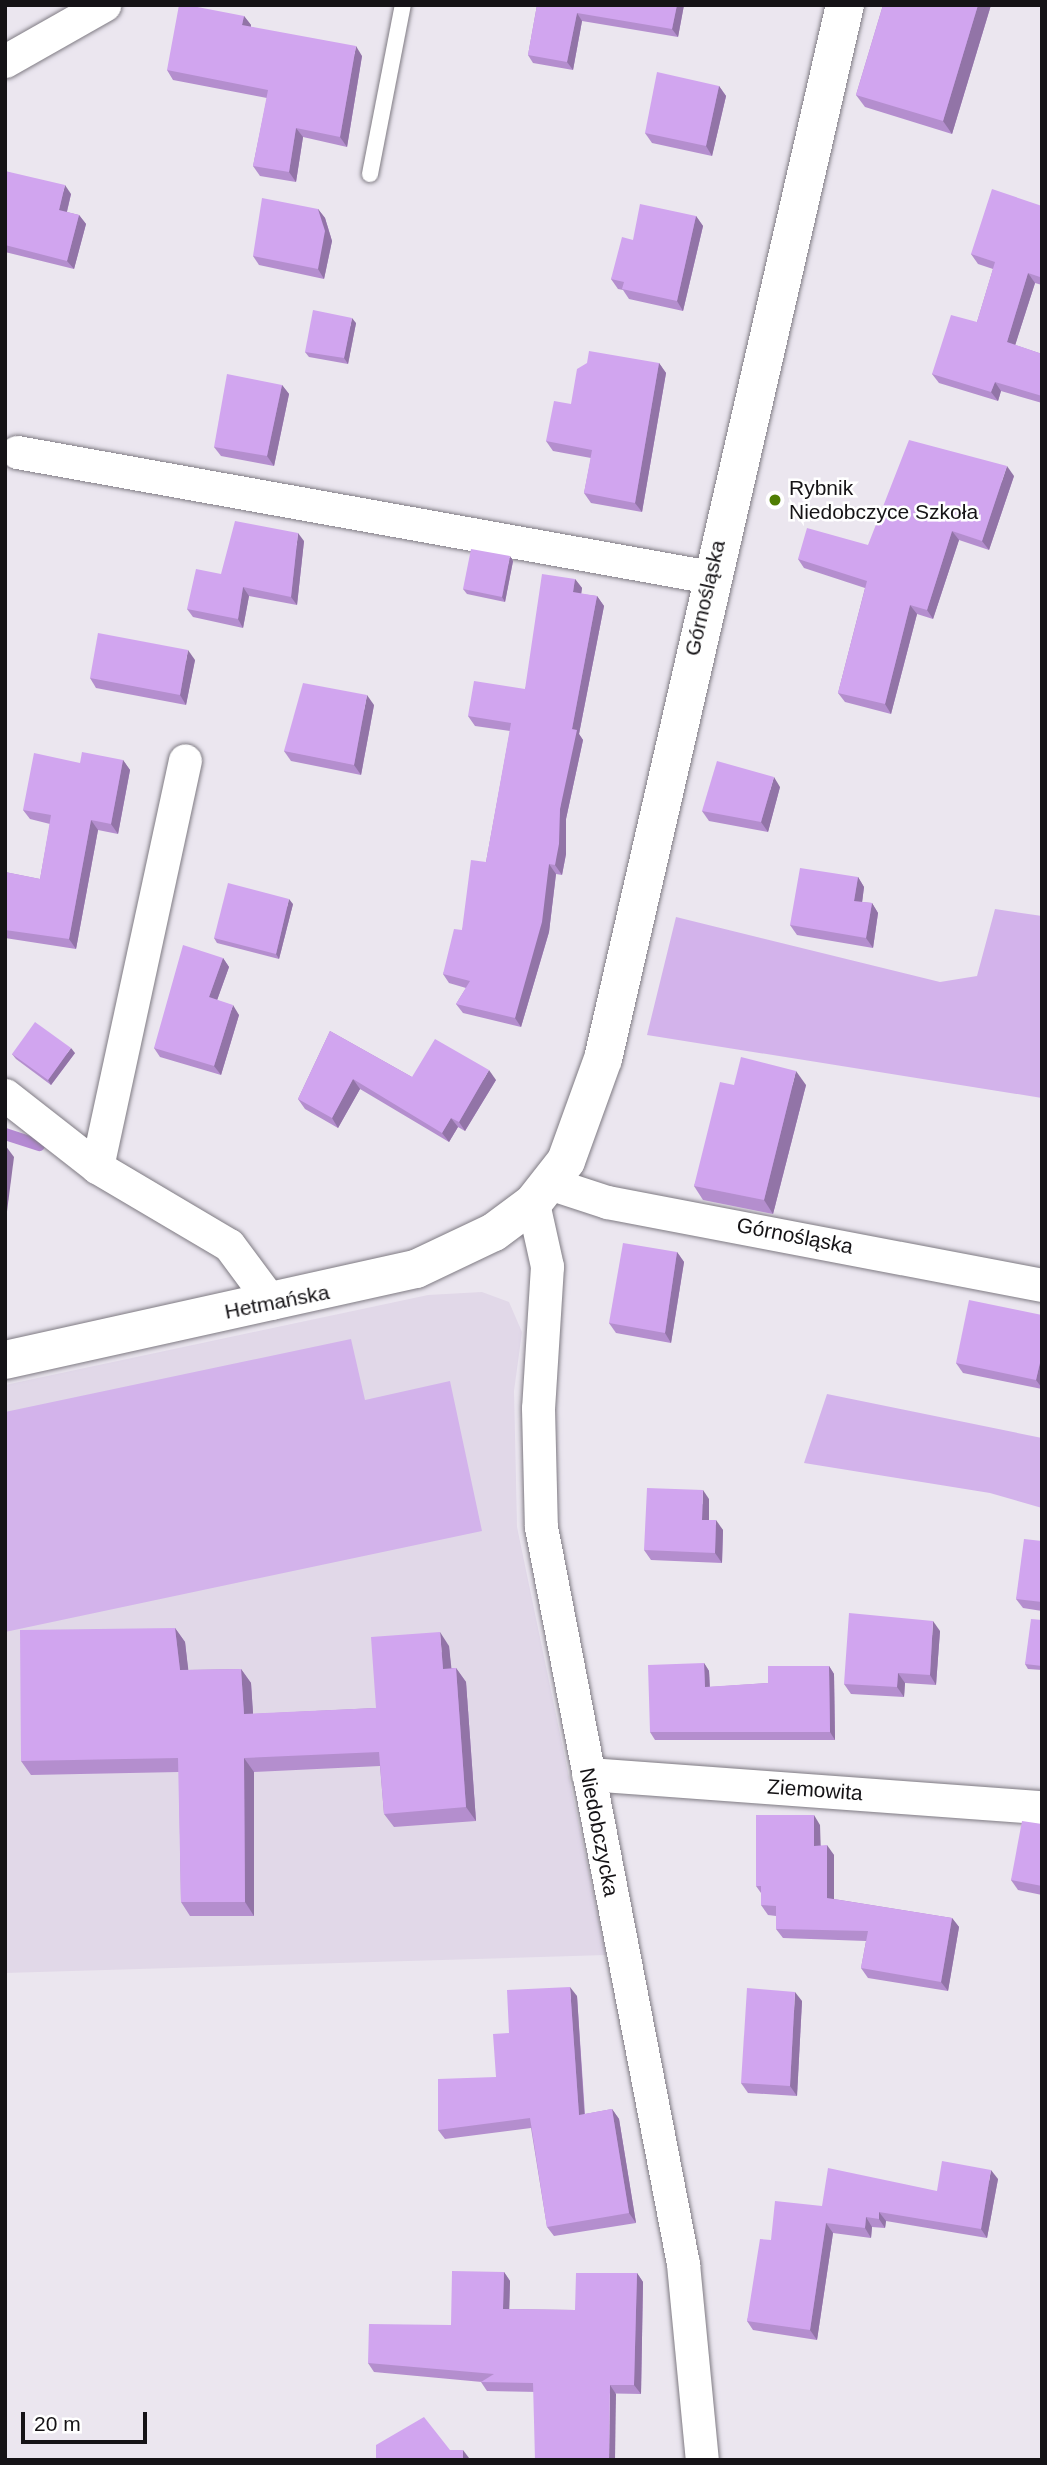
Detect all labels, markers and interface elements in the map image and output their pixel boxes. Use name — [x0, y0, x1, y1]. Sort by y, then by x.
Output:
place label: Rybnik Niedobczyce Szkoła — [789, 475, 978, 525]
marker: Rybnik Niedobczyce Szkoła — [767, 492, 783, 508]
street label: Górnośląska — [679, 538, 731, 658]
street label: Górnośląska — [735, 1212, 855, 1260]
street label: Hetmańska — [222, 1279, 332, 1325]
street label: Niedobczycka — [574, 1765, 624, 1899]
street label: Ziemowita — [766, 1774, 864, 1806]
scale bar — [24, 2398, 150, 2442]
text: 20 m — [34, 2412, 81, 2435]

